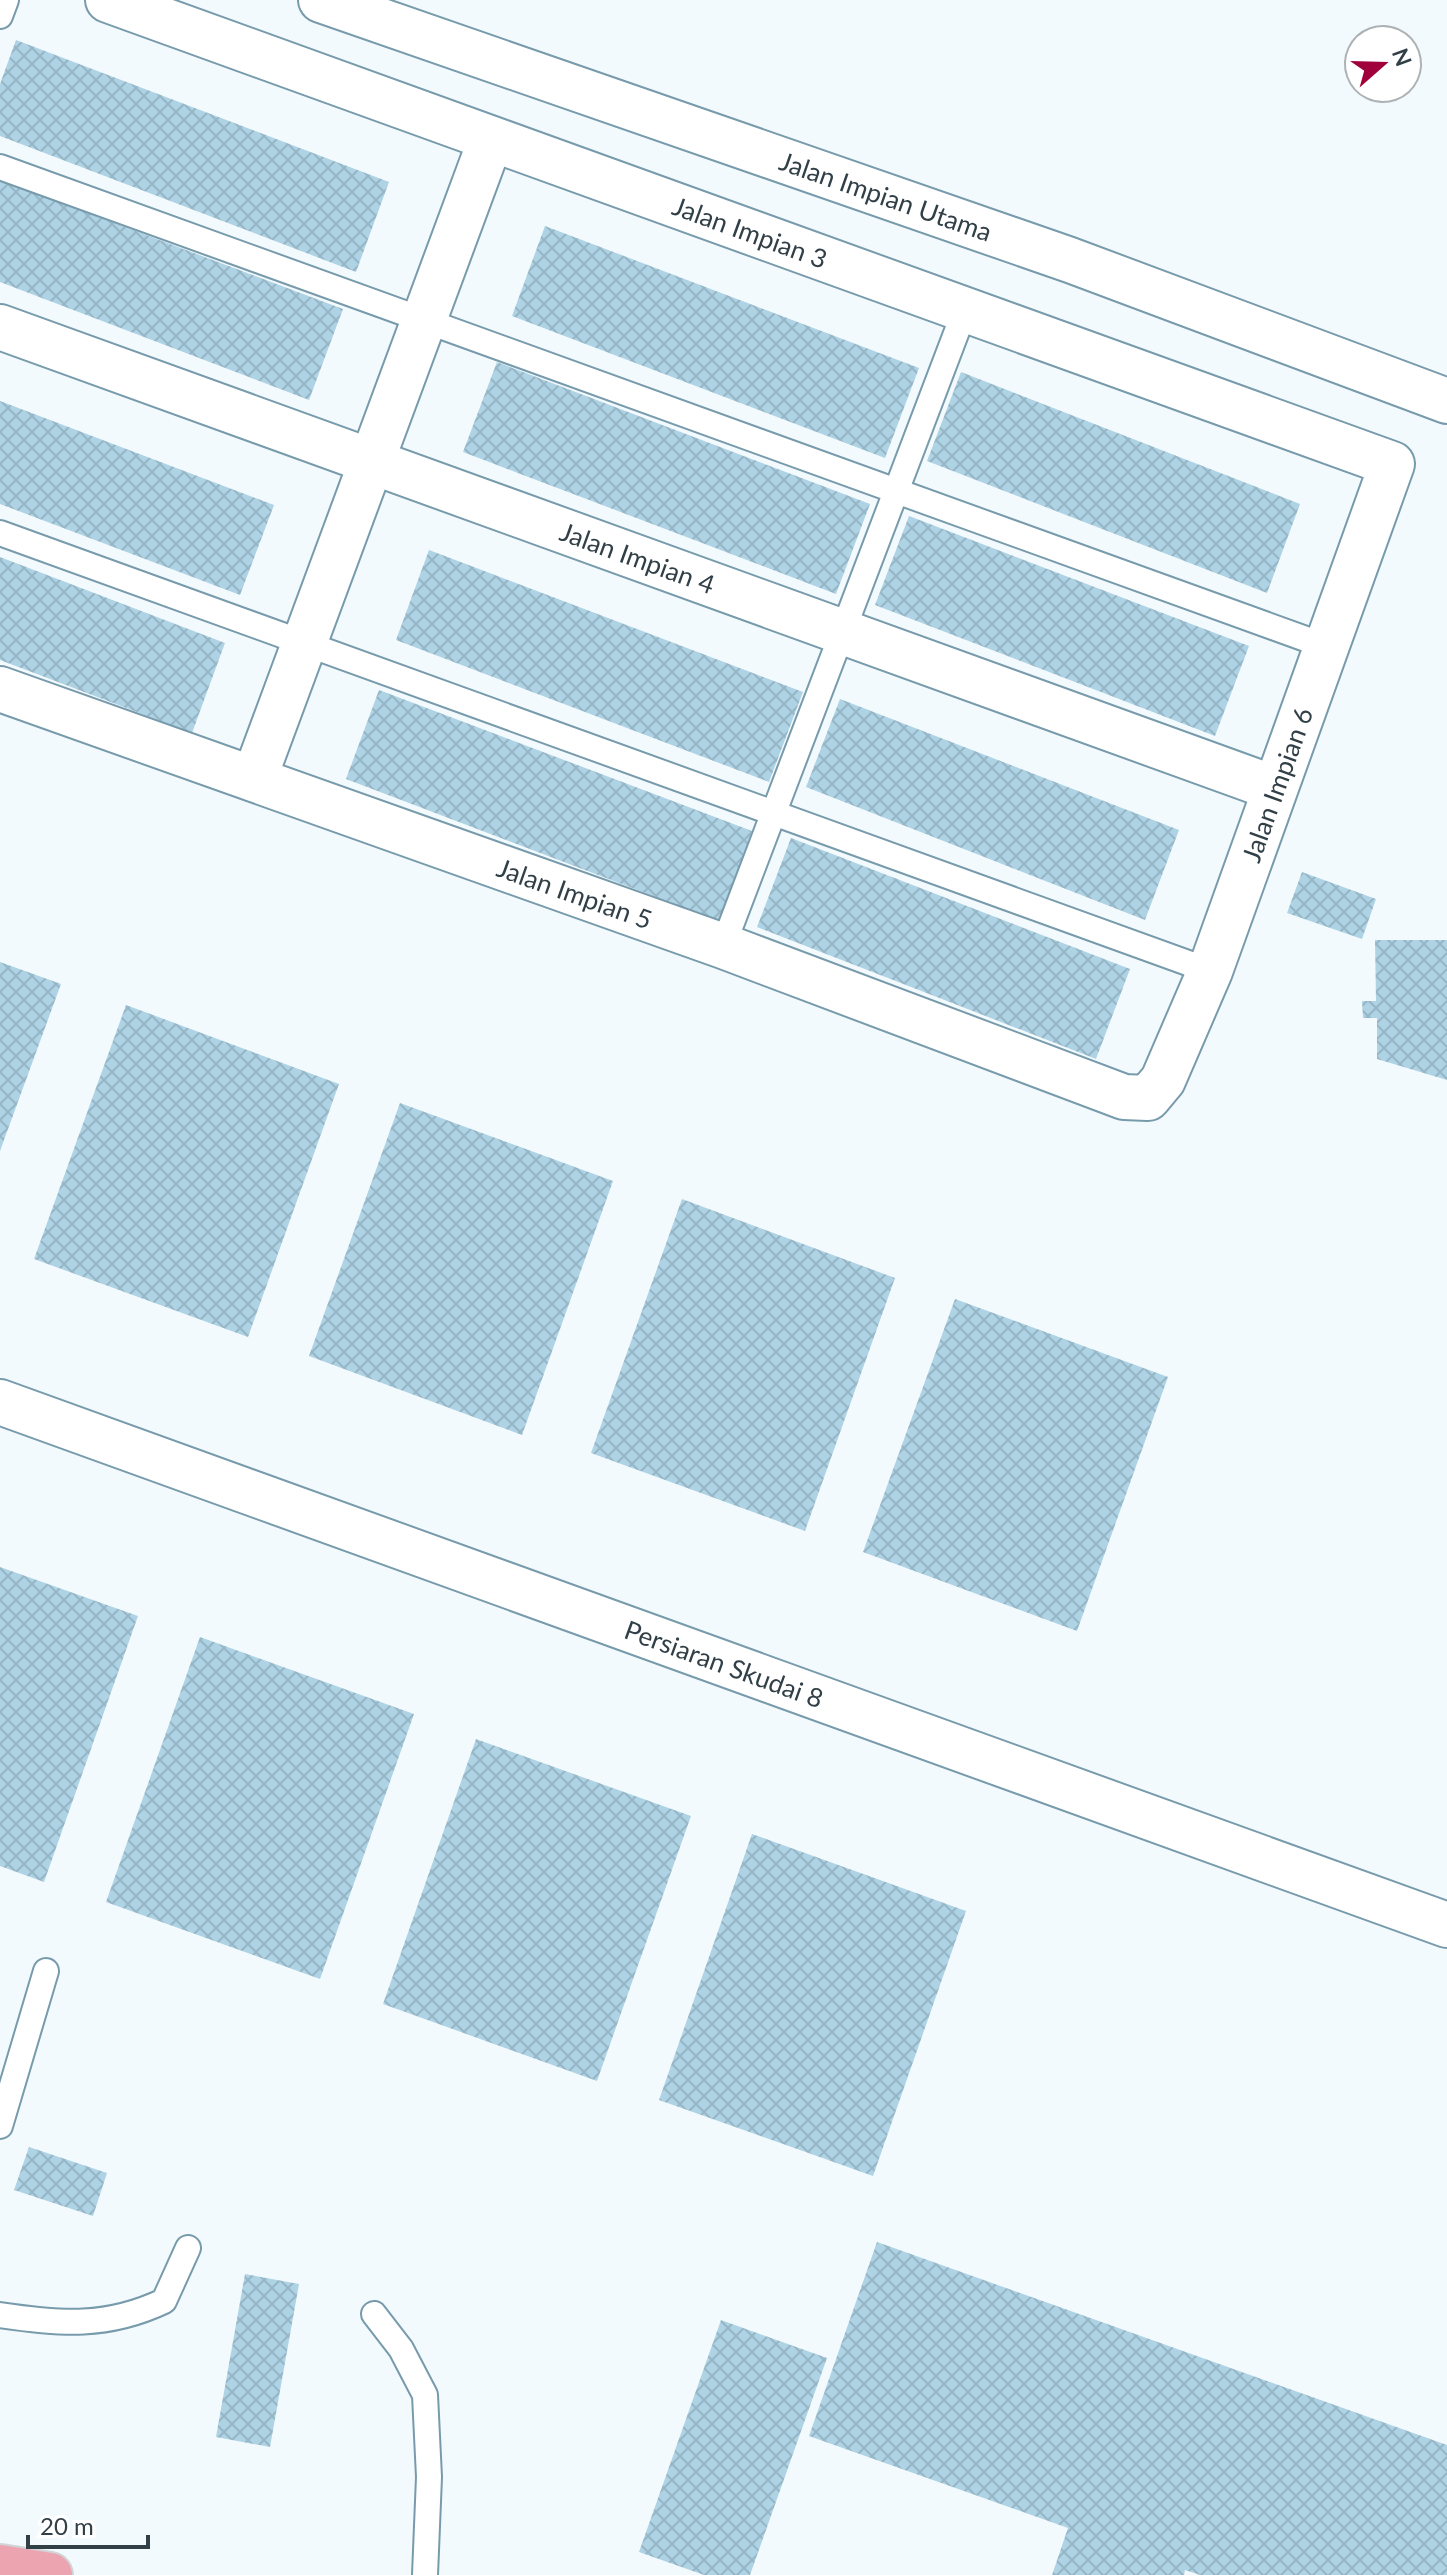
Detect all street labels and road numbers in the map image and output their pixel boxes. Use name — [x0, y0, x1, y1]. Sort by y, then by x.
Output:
street label: Jalan Impian Utama — [776, 145, 996, 248]
street label: Jalan Impian 3 — [668, 189, 832, 275]
street label: Jalan Impian 4 — [556, 515, 719, 600]
street label: Jalan Impian 6 — [1234, 703, 1319, 866]
street label: Jalan Impian 5 — [493, 851, 657, 936]
street label: Persiaran Skudai 8 — [620, 1613, 828, 1714]

